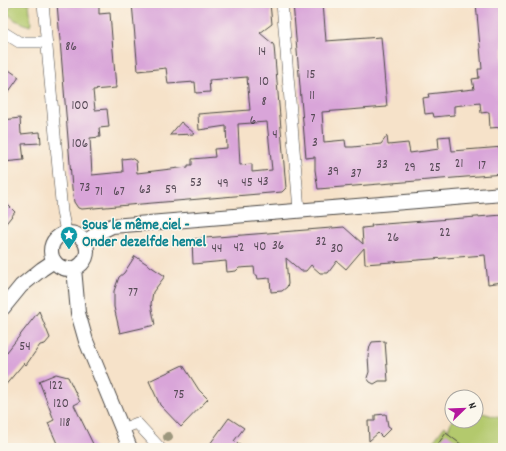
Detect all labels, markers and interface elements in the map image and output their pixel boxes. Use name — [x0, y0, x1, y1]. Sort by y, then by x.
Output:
house number: 86 — [65, 38, 77, 57]
house number: 14 — [258, 43, 266, 62]
house number: 15 — [307, 66, 315, 85]
house number: 10 — [259, 73, 269, 92]
house number: 11 — [309, 87, 315, 106]
house number: 8 — [261, 93, 267, 112]
house number: 100 — [71, 97, 89, 116]
house number: 7 — [311, 110, 316, 129]
house number: 6 — [250, 112, 256, 131]
house number: 4 — [272, 126, 278, 145]
house number: 3 — [312, 134, 318, 153]
house number: 106 — [72, 135, 88, 154]
house number: 21 — [455, 155, 463, 174]
house number: 33 — [376, 156, 388, 175]
house number: 17 — [478, 157, 486, 176]
house number: 29 — [404, 159, 416, 178]
house number: 25 — [429, 159, 441, 178]
house number: 39 — [327, 163, 339, 182]
house number: 37 — [351, 165, 361, 184]
house number: 43 — [257, 173, 269, 192]
house number: 53 — [190, 174, 202, 193]
house number: 45 — [241, 174, 253, 193]
house number: 49 — [217, 175, 229, 194]
house number: 73 — [80, 179, 90, 198]
house number: 63 — [139, 181, 151, 200]
house number: 59 — [165, 181, 177, 200]
house number: 71 — [95, 183, 103, 202]
house number: 67 — [113, 183, 125, 202]
place label: Sous le même ciel - Onder dezelfde hemel — [82, 215, 206, 254]
house number: 22 — [439, 224, 451, 243]
place icon: Sous le même ciel - Onder dezelfde hemel — [59, 225, 79, 250]
house number: 26 — [387, 229, 399, 248]
house number: 32 — [315, 233, 327, 252]
house number: 36 — [272, 237, 284, 256]
house number: 40 — [254, 238, 266, 257]
house number: 42 — [233, 239, 245, 258]
house number: 44 — [212, 240, 222, 259]
house number: 30 — [331, 240, 343, 259]
house number: 77 — [128, 284, 138, 303]
house number: 54 — [19, 338, 31, 357]
house number: 122 — [49, 377, 63, 396]
house number: 75 — [174, 386, 185, 405]
north arrow — [444, 389, 484, 429]
house number: 120 — [53, 395, 69, 414]
text: N — [463, 400, 480, 412]
house number: 118 — [60, 414, 70, 433]

